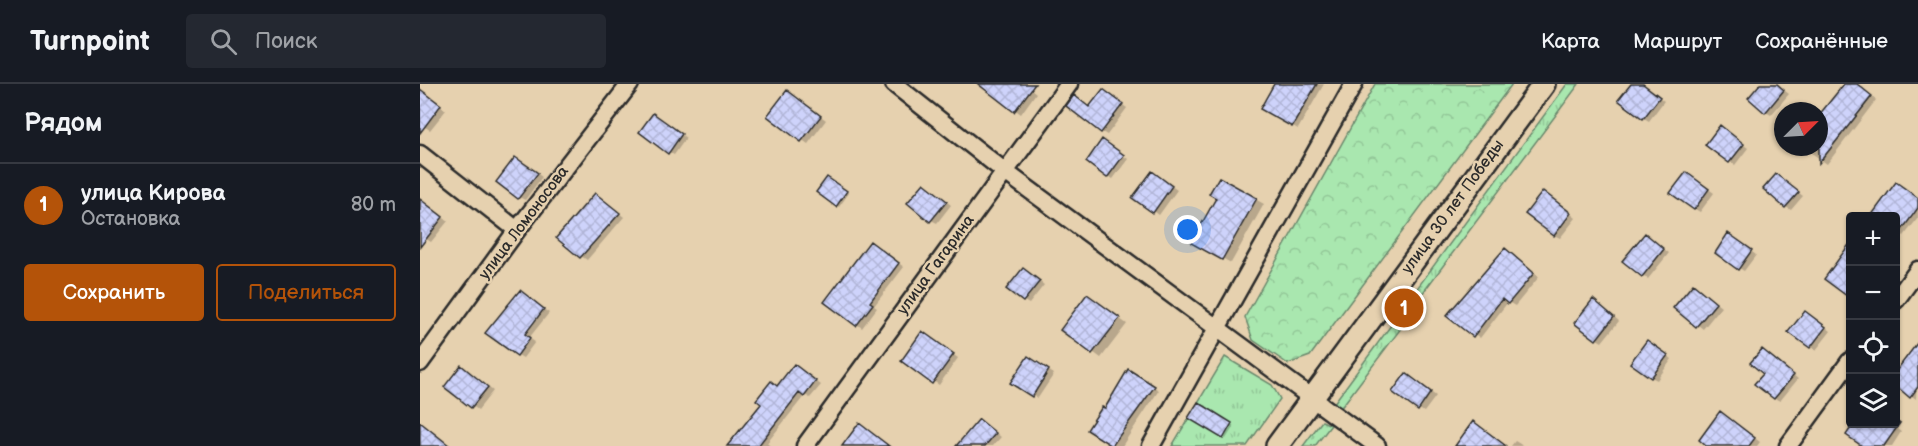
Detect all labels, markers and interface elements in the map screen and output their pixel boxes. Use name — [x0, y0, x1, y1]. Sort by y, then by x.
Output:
search box — [186, 14, 606, 68]
text: Turnpoint — [30, 25, 150, 58]
icon: search — [207, 25, 240, 58]
text: Поиск — [255, 28, 317, 55]
text: Карта — [1541, 29, 1600, 54]
text: Маршрут — [1633, 29, 1722, 54]
text: Сохранённые — [1755, 29, 1888, 54]
north arrow — [1774, 102, 1828, 156]
text: Рядом — [24, 108, 102, 139]
street label: улица 30 лет Победы — [1398, 136, 1508, 278]
street label: улица Ломоносова — [475, 162, 573, 284]
text: улица Кирова — [81, 180, 225, 207]
text: 1 — [39, 193, 48, 217]
text: 80 m — [351, 193, 396, 217]
text: Остановка — [81, 207, 180, 231]
street label: улица Гагарина — [893, 211, 979, 319]
map controls — [1846, 212, 1900, 428]
button: + — [1846, 212, 1900, 266]
your location — [1173, 215, 1202, 244]
button: Сохранить — [24, 264, 204, 321]
button: Поделиться — [216, 264, 396, 321]
button: − — [1846, 266, 1900, 320]
pin: 1 — [1384, 286, 1424, 330]
button: locate — [1846, 320, 1900, 374]
button: layers — [1846, 374, 1900, 428]

